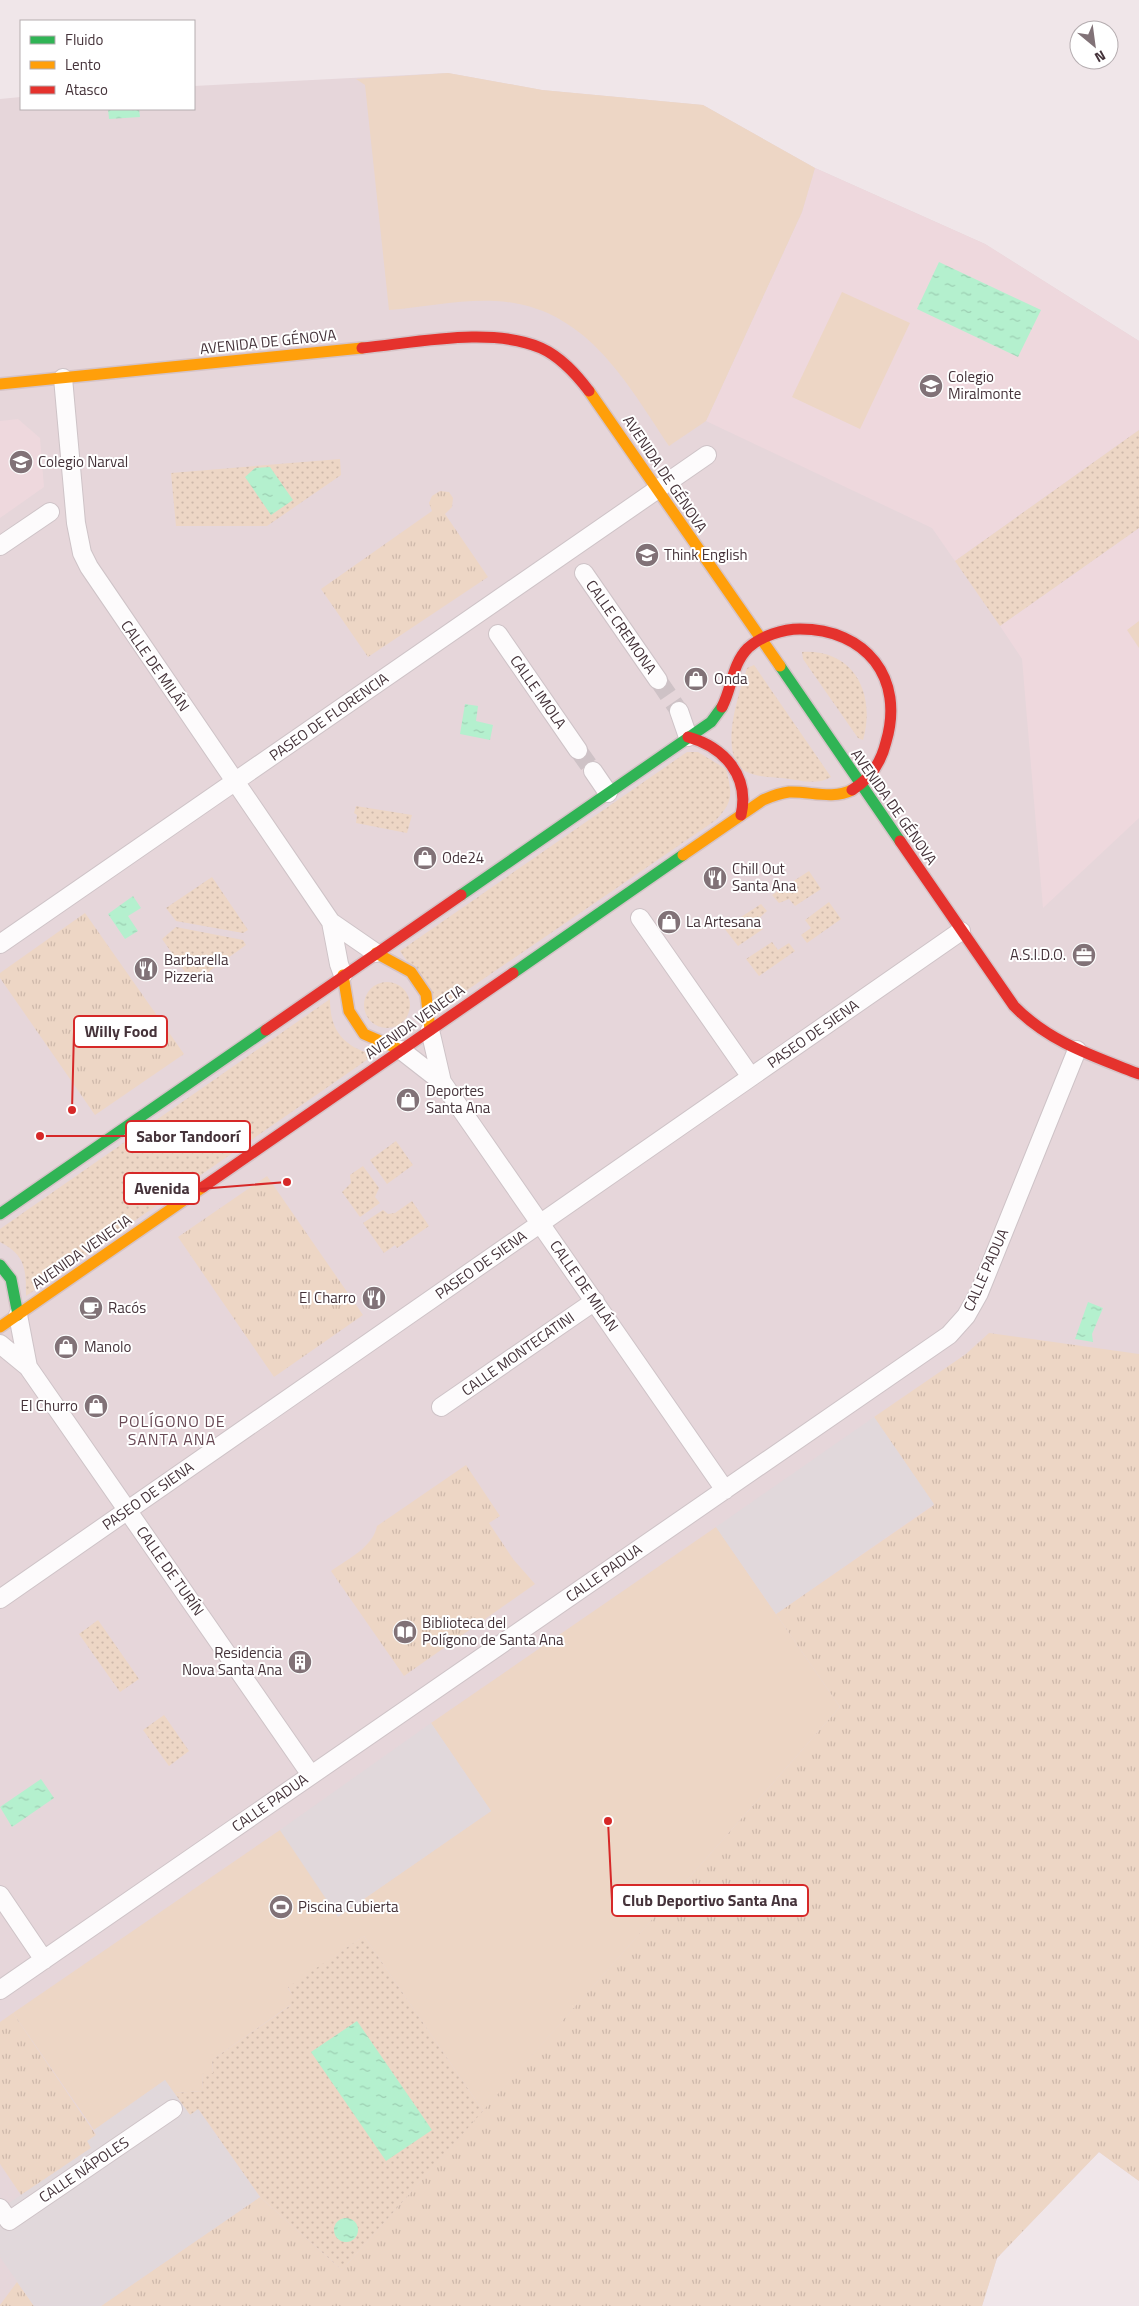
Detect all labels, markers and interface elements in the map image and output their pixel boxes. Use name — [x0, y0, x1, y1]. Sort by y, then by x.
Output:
legend — [20, 20, 195, 110]
north arrow — [1069, 20, 1119, 70]
text: Fluido — [65, 28, 104, 51]
text: N — [1091, 45, 1110, 68]
text: Lento — [65, 53, 101, 76]
text: Atasco — [65, 78, 108, 101]
street label: AVENIDA DE GÉNOVA — [199, 323, 337, 360]
place label: Colegio Miralmonte — [948, 365, 1021, 405]
school or university icon: Colegio Miralmonte — [918, 373, 944, 399]
street label: AVENIDA DE GÉNOVA — [618, 411, 713, 537]
school or university icon: Colegio Narval — [8, 449, 34, 475]
place label: Colegio Narval — [38, 450, 128, 473]
school or university icon: Think English — [634, 542, 660, 568]
place label: Think English — [664, 543, 748, 566]
street label: CALLE CREMONA — [580, 575, 663, 679]
street label: CALLE DE MILÁN — [115, 615, 195, 716]
street label: CALLE IMOLA — [505, 650, 572, 733]
shop icon: Onda — [683, 666, 709, 692]
street label: PASEO DE FLORENCIA — [264, 667, 393, 767]
place label: Onda — [714, 667, 748, 690]
street label: AVENIDA DE GÉNOVA — [846, 744, 943, 869]
shop icon: Ode24 — [412, 845, 438, 871]
place label: Ode24 — [442, 846, 484, 869]
place label: Chill Out Santa Ana — [732, 857, 797, 897]
restaurant icon: Chill Out Santa Ana — [702, 865, 728, 891]
shop icon: La Artesana — [656, 909, 682, 935]
place label: La Artesana — [686, 910, 762, 933]
office icon: A.S.I.D.O. — [1071, 942, 1097, 968]
place label: A.S.I.D.O. — [1010, 943, 1066, 966]
place label: Barbarella Pizzeria — [164, 948, 229, 988]
restaurant icon: Barbarella Pizzeria — [133, 956, 159, 982]
street label: AVENIDA VENECIA — [360, 979, 469, 1065]
street label: PASEO DE SIENA — [762, 993, 863, 1074]
callout: Willy Food — [74, 1016, 167, 1047]
text: Willy Food — [84, 1019, 158, 1043]
place label: Deportes Santa Ana — [426, 1079, 491, 1119]
shop icon: Deportes Santa Ana — [395, 1087, 421, 1113]
callout: Sabor Tandoorí — [126, 1121, 250, 1152]
text: Sabor Tandoorí — [136, 1124, 242, 1148]
callout: Avenida — [124, 1173, 199, 1204]
text: Avenida — [134, 1176, 190, 1200]
street label: AVENIDA VENECIA — [27, 1209, 136, 1295]
street label: PASEO DE SIENA — [430, 1224, 531, 1305]
street label: CALLE PADUA — [957, 1225, 1014, 1315]
street label: CALLE DE MILÁN — [544, 1235, 624, 1336]
restaurant icon: El Charro — [361, 1285, 387, 1311]
place label: El Charro — [299, 1286, 356, 1309]
cafe icon: Racós — [78, 1295, 104, 1321]
place label: Racós — [108, 1296, 146, 1319]
street label: CALLE MONTECATINI — [456, 1306, 579, 1401]
shop icon: Manolo — [53, 1334, 79, 1360]
place label: Manolo — [84, 1335, 132, 1358]
shop icon: El Churro — [83, 1393, 109, 1419]
place label: El Churro — [21, 1394, 78, 1417]
district label: POLÍGONO DE SANTA ANA — [118, 1409, 226, 1451]
street label: PASEO DE SIENA — [97, 1455, 198, 1536]
street label: CALLE DE TURÍN — [131, 1521, 210, 1620]
street label: CALLE PADUA — [561, 1538, 647, 1607]
place label: Biblioteca del Polígono de Santa Ana — [422, 1611, 564, 1651]
library icon: Biblioteca del Polígono de Santa Ana — [392, 1619, 418, 1645]
place label: Residencia Nova Santa Ana — [182, 1641, 282, 1681]
building icon: Residencia Nova Santa Ana — [287, 1649, 313, 1675]
street label: CALLE PADUA — [227, 1768, 313, 1837]
callout: Club Deportivo Santa Ana — [612, 1885, 808, 1916]
text: Club Deportivo Santa Ana — [622, 1888, 798, 1912]
sports icon: Piscina Cubierta — [268, 1894, 294, 1920]
place label: Piscina Cubierta — [298, 1895, 399, 1918]
street label: CALLE NÁPOLES — [34, 2131, 133, 2208]

